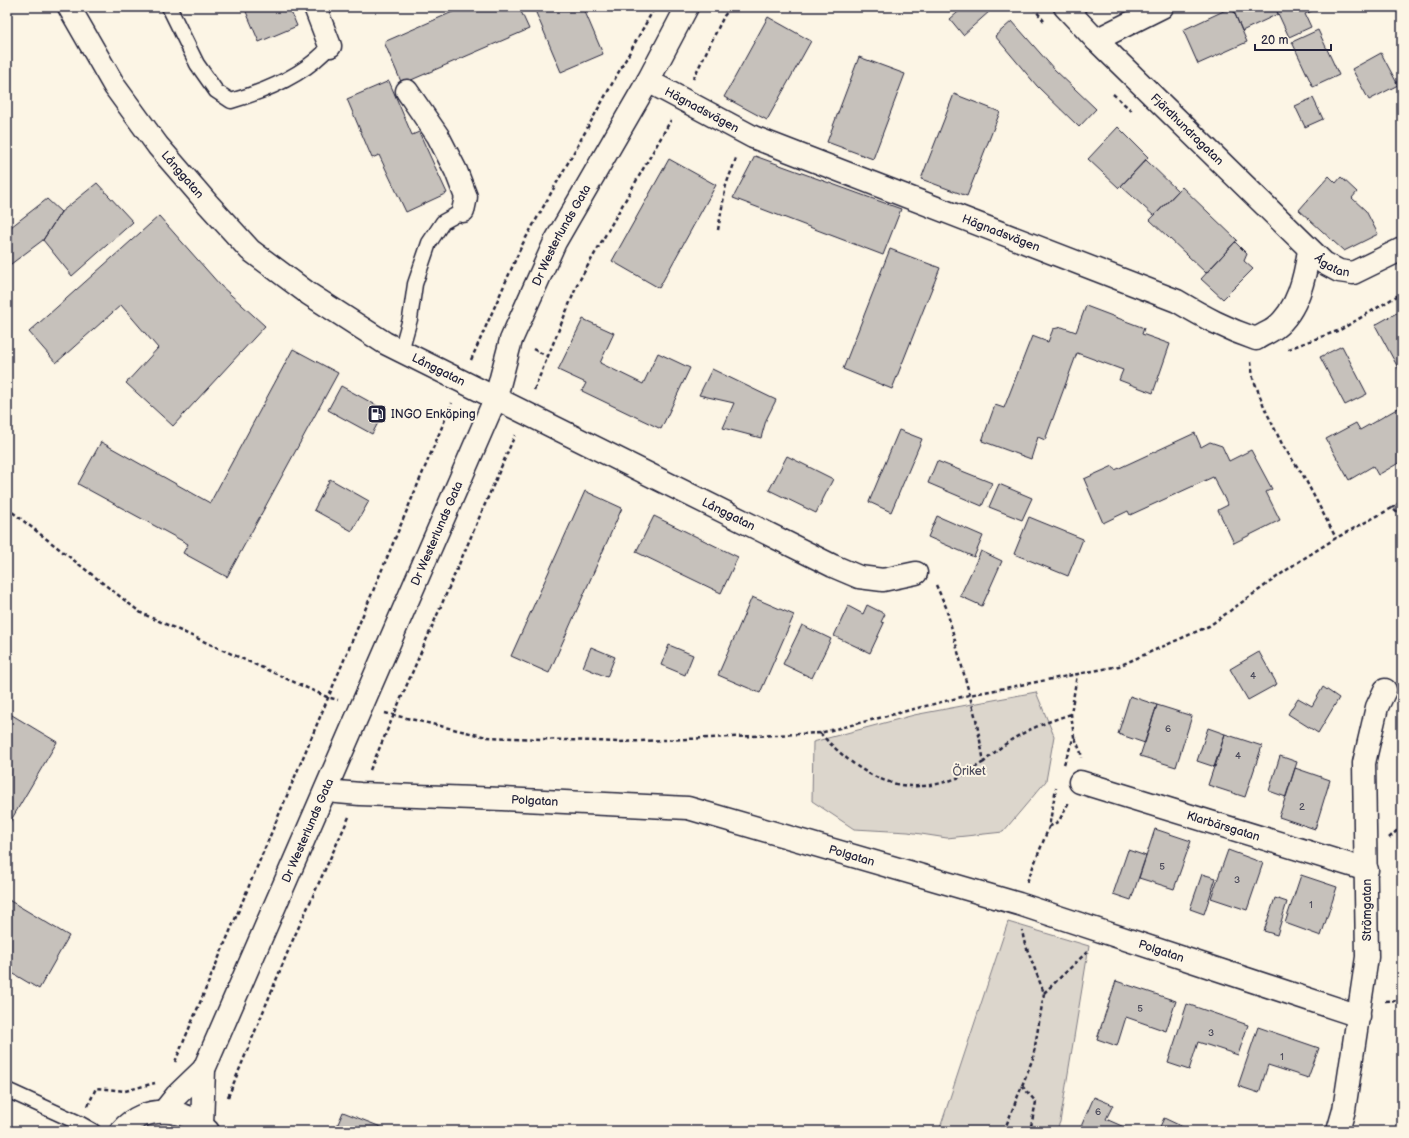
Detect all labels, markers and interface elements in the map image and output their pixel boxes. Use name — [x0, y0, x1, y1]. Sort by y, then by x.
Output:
scale bar — [1255, 26, 1331, 52]
text: 20 m — [1261, 33, 1288, 48]
street label: Hägnadsvägen — [662, 84, 742, 136]
street label: Fjärdhundragatan — [1148, 90, 1227, 168]
street label: Långgatan — [158, 148, 207, 201]
street label: Dr Westerlunds Gata — [529, 182, 594, 288]
street label: Hägnadsvägen — [960, 211, 1042, 255]
street label: Ågatan — [1312, 250, 1351, 280]
street label: Långgatan — [409, 350, 468, 389]
fuel station icon: INGO Enköping — [366, 403, 388, 425]
place label: INGO Enköping — [391, 407, 476, 422]
street label: Dr Westerlunds Gata — [407, 479, 466, 588]
street label: Långgatan — [699, 494, 758, 534]
house number: 4 — [1250, 670, 1256, 682]
house number: 6 — [1165, 723, 1171, 735]
house number: 4 — [1235, 750, 1241, 762]
park label: Öriket — [952, 763, 986, 779]
street label: Dr Westerlunds Gata — [278, 776, 337, 885]
street label: Polgatan — [511, 792, 559, 809]
house number: 2 — [1299, 801, 1305, 813]
street label: Klarbärsgatan — [1185, 808, 1262, 844]
street label: Polgatan — [827, 842, 877, 869]
house number: 5 — [1159, 861, 1165, 873]
house number: 3 — [1234, 874, 1240, 886]
street label: Strömgatan — [1360, 879, 1375, 941]
house number: 1 — [1309, 899, 1313, 911]
street label: Polgatan — [1137, 936, 1186, 965]
house number: 5 — [1137, 1003, 1143, 1015]
house number: 3 — [1208, 1027, 1214, 1039]
house number: 1 — [1280, 1051, 1284, 1063]
house number: 6 — [1095, 1106, 1101, 1118]

